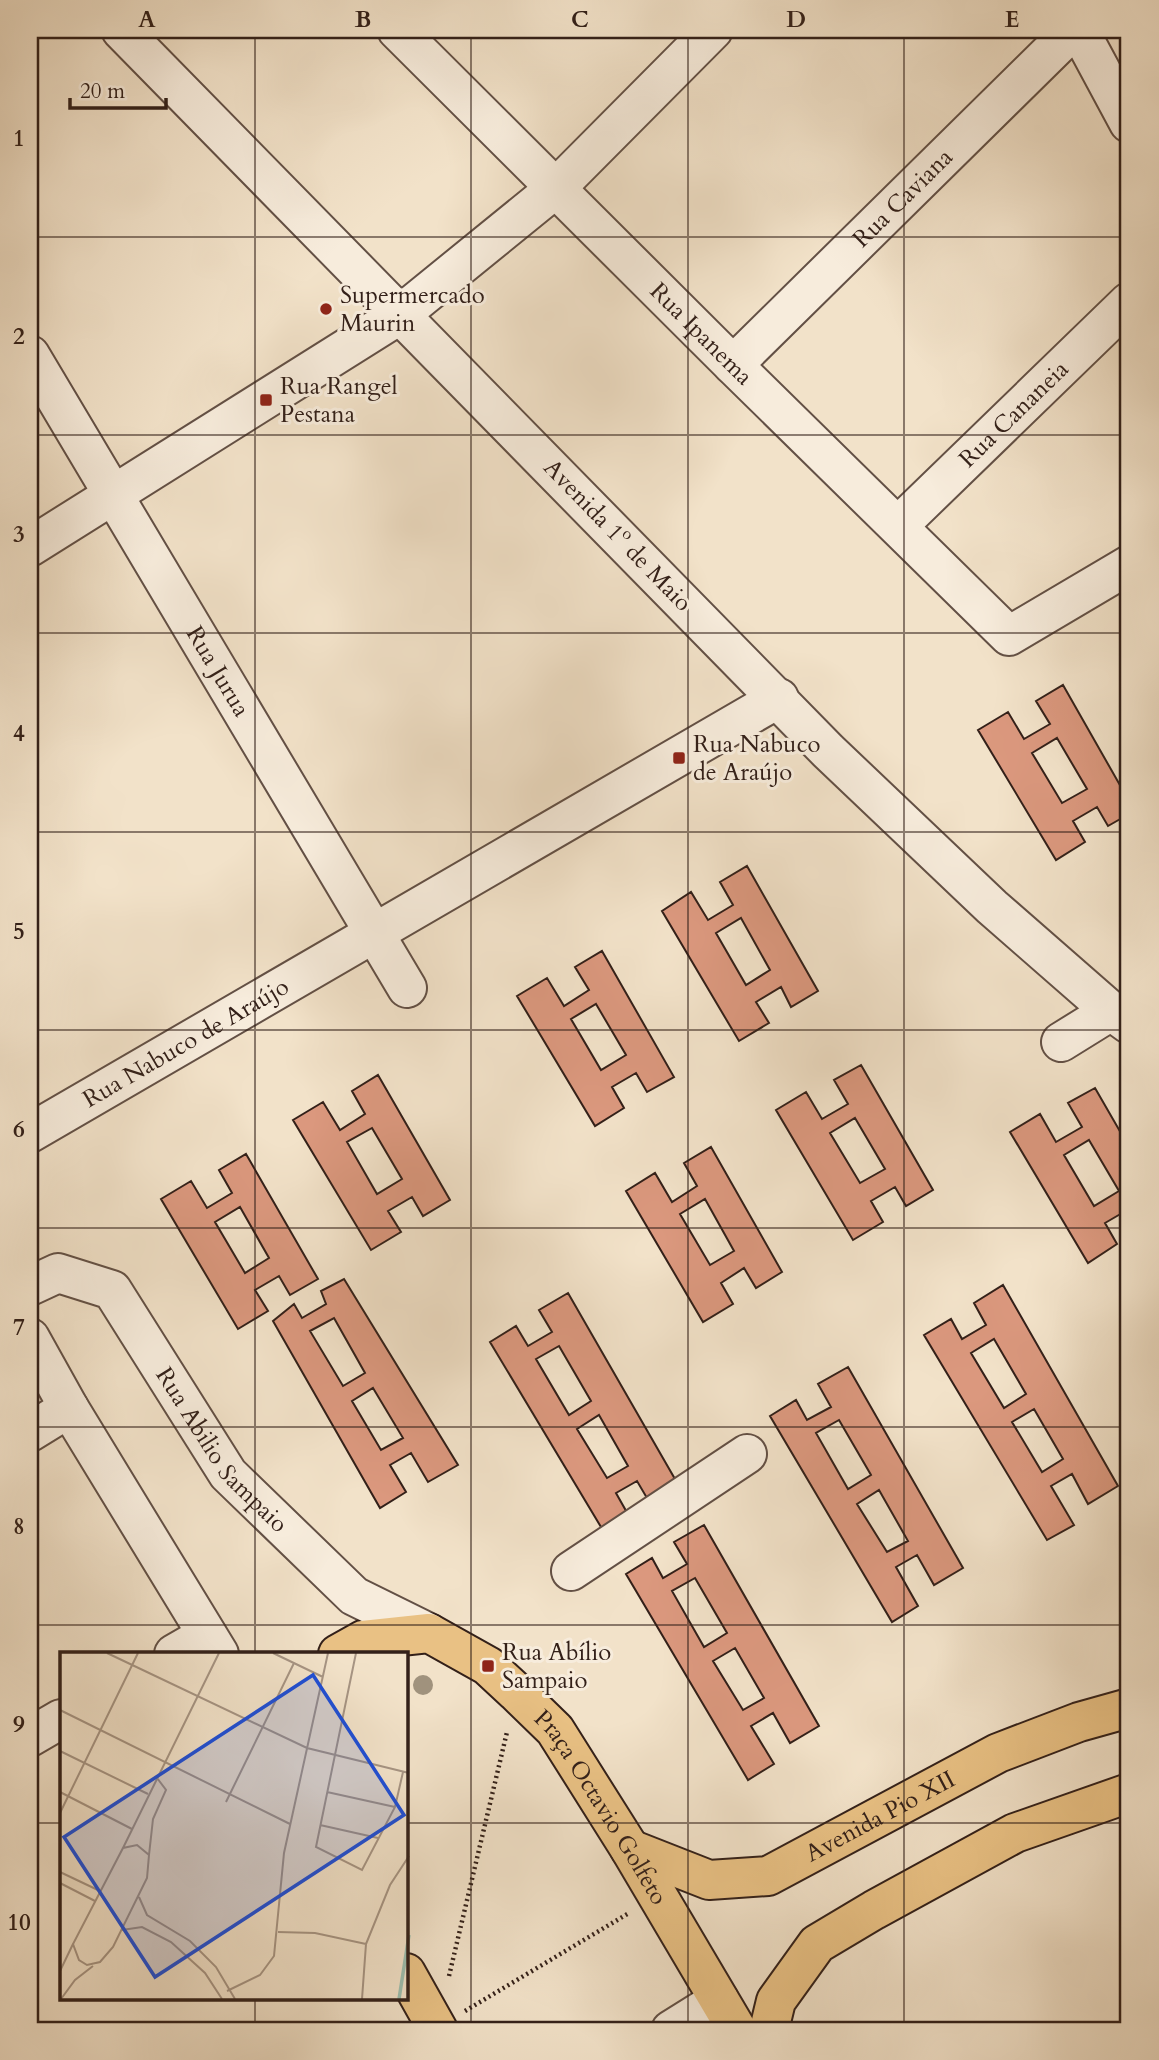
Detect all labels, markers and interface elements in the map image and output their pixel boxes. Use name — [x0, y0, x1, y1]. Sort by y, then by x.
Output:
text: A — [138, 4, 156, 35]
text: B — [355, 4, 371, 35]
text: C — [571, 4, 589, 35]
text: D — [786, 4, 806, 35]
text: E — [1005, 4, 1019, 35]
scale bar — [70, 66, 166, 110]
text: 20 m — [80, 77, 125, 106]
text: 1 — [13, 123, 25, 154]
street label: Rua Caviana — [845, 141, 961, 255]
street label: Rua Ipanema — [642, 275, 760, 393]
place label: Supermercado Maurin — [340, 279, 485, 340]
marker: Supermercado Maurin — [318, 301, 334, 317]
text: 2 — [13, 321, 25, 352]
street label: Rua Cananeia — [952, 353, 1076, 475]
place label: Rua Rangel Pestana — [280, 370, 398, 431]
marker: Rua Rangel Pestana — [258, 392, 274, 408]
street label: Avenida 1º de Maio — [536, 452, 699, 619]
text: 3 — [13, 519, 25, 550]
street label: Rua Jurua — [178, 620, 258, 723]
text: 4 — [13, 718, 25, 749]
place label: Rua Nabuco de Araújo — [693, 728, 820, 789]
marker: Rua Nabuco de Araújo — [671, 750, 687, 766]
text: 5 — [13, 916, 25, 947]
street label: Rua Nabuco de Araújo — [77, 970, 295, 1116]
text: 6 — [13, 1114, 25, 1145]
text: 7 — [13, 1312, 25, 1343]
street label: Rua Abilio Sampaio — [148, 1361, 295, 1540]
text: 8 — [13, 1511, 25, 1542]
place label: Rua Abílio Sampaio — [502, 1636, 611, 1697]
inset map — [60, 1652, 408, 2000]
marker: Rua Abílio Sampaio — [480, 1658, 496, 1674]
street label: Praça Octavio Golfeto — [526, 1702, 675, 1911]
text: 9 — [13, 1709, 25, 1740]
street label: Avenida Pio XII — [799, 1763, 961, 1870]
text: 10 — [7, 1907, 31, 1938]

